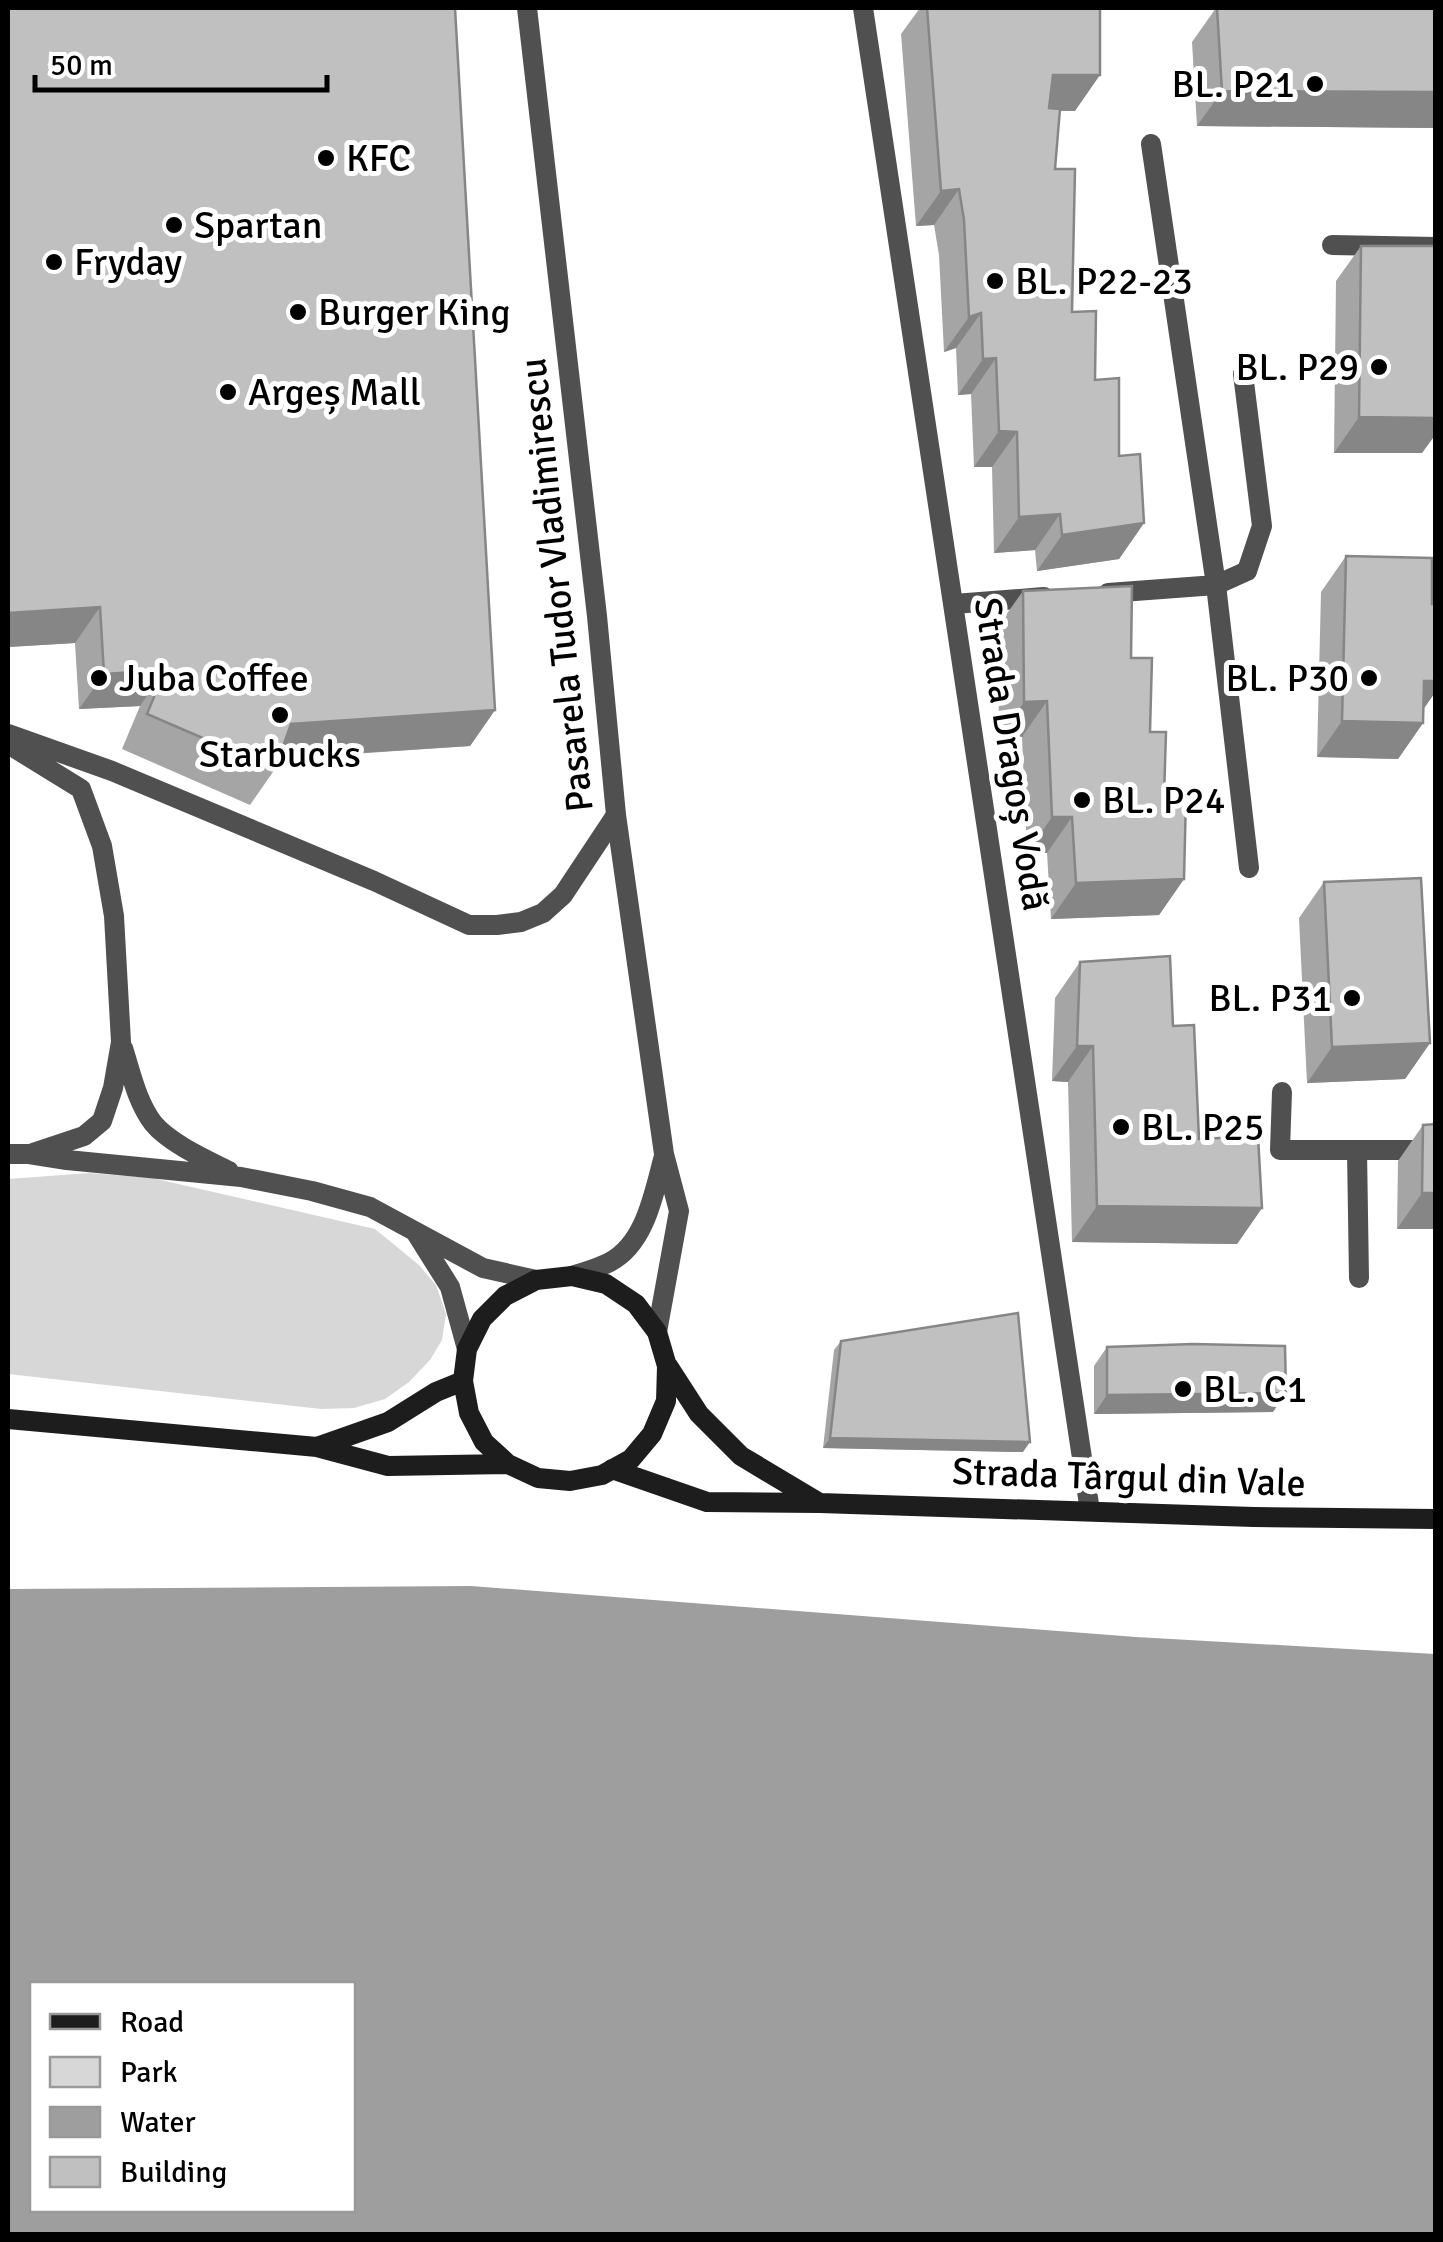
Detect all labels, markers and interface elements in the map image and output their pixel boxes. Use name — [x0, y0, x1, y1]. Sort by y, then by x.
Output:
scale bar — [35, 30, 328, 92]
text: 50 m — [50, 47, 113, 84]
place label: BL. P21 — [1172, 61, 1295, 108]
marker: BL. P21 — [1304, 73, 1326, 95]
place label: KFC — [346, 135, 411, 182]
marker: KFC — [315, 147, 337, 169]
place label: Spartan — [194, 202, 323, 249]
marker: Spartan — [163, 214, 185, 236]
place label: Fryday — [74, 239, 182, 286]
marker: Fryday — [43, 251, 65, 273]
place label: BL. P22-23 — [1015, 258, 1193, 305]
marker: BL. P22-23 — [984, 270, 1006, 292]
place label: Burger King — [318, 289, 511, 336]
marker: Burger King — [287, 301, 309, 323]
place label: BL. P29 — [1236, 344, 1359, 391]
street label: Pasarela Tudor Vladimirescu — [509, 356, 604, 814]
marker: BL. P29 — [1368, 356, 1390, 378]
place label: Argeș Mall — [248, 369, 421, 416]
marker: Argeș Mall — [217, 381, 239, 403]
street label: Strada Dragoș Vodă — [964, 594, 1059, 914]
place label: Juba Coffee — [119, 655, 309, 702]
place label: BL. P30 — [1226, 655, 1349, 702]
marker: Juba Coffee — [88, 667, 110, 689]
marker: BL. P30 — [1358, 667, 1380, 689]
marker: Starbucks — [269, 704, 291, 726]
place label: Starbucks — [199, 731, 361, 778]
place label: BL. P24 — [1102, 777, 1225, 824]
marker: BL. P24 — [1071, 789, 1093, 811]
place label: BL. P31 — [1209, 975, 1332, 1022]
marker: BL. P31 — [1341, 987, 1363, 1009]
place label: BL. P25 — [1141, 1104, 1264, 1151]
marker: BL. P25 — [1110, 1116, 1132, 1138]
place label: BL. C1 — [1203, 1366, 1307, 1413]
marker: BL. C1 — [1172, 1378, 1194, 1400]
street label: Strada Târgul din Vale — [951, 1448, 1307, 1507]
legend — [30, 1982, 355, 2212]
text: Road — [120, 2004, 184, 2041]
text: Park — [120, 2054, 178, 2091]
text: Water — [120, 2104, 196, 2141]
text: Building — [120, 2154, 227, 2191]

